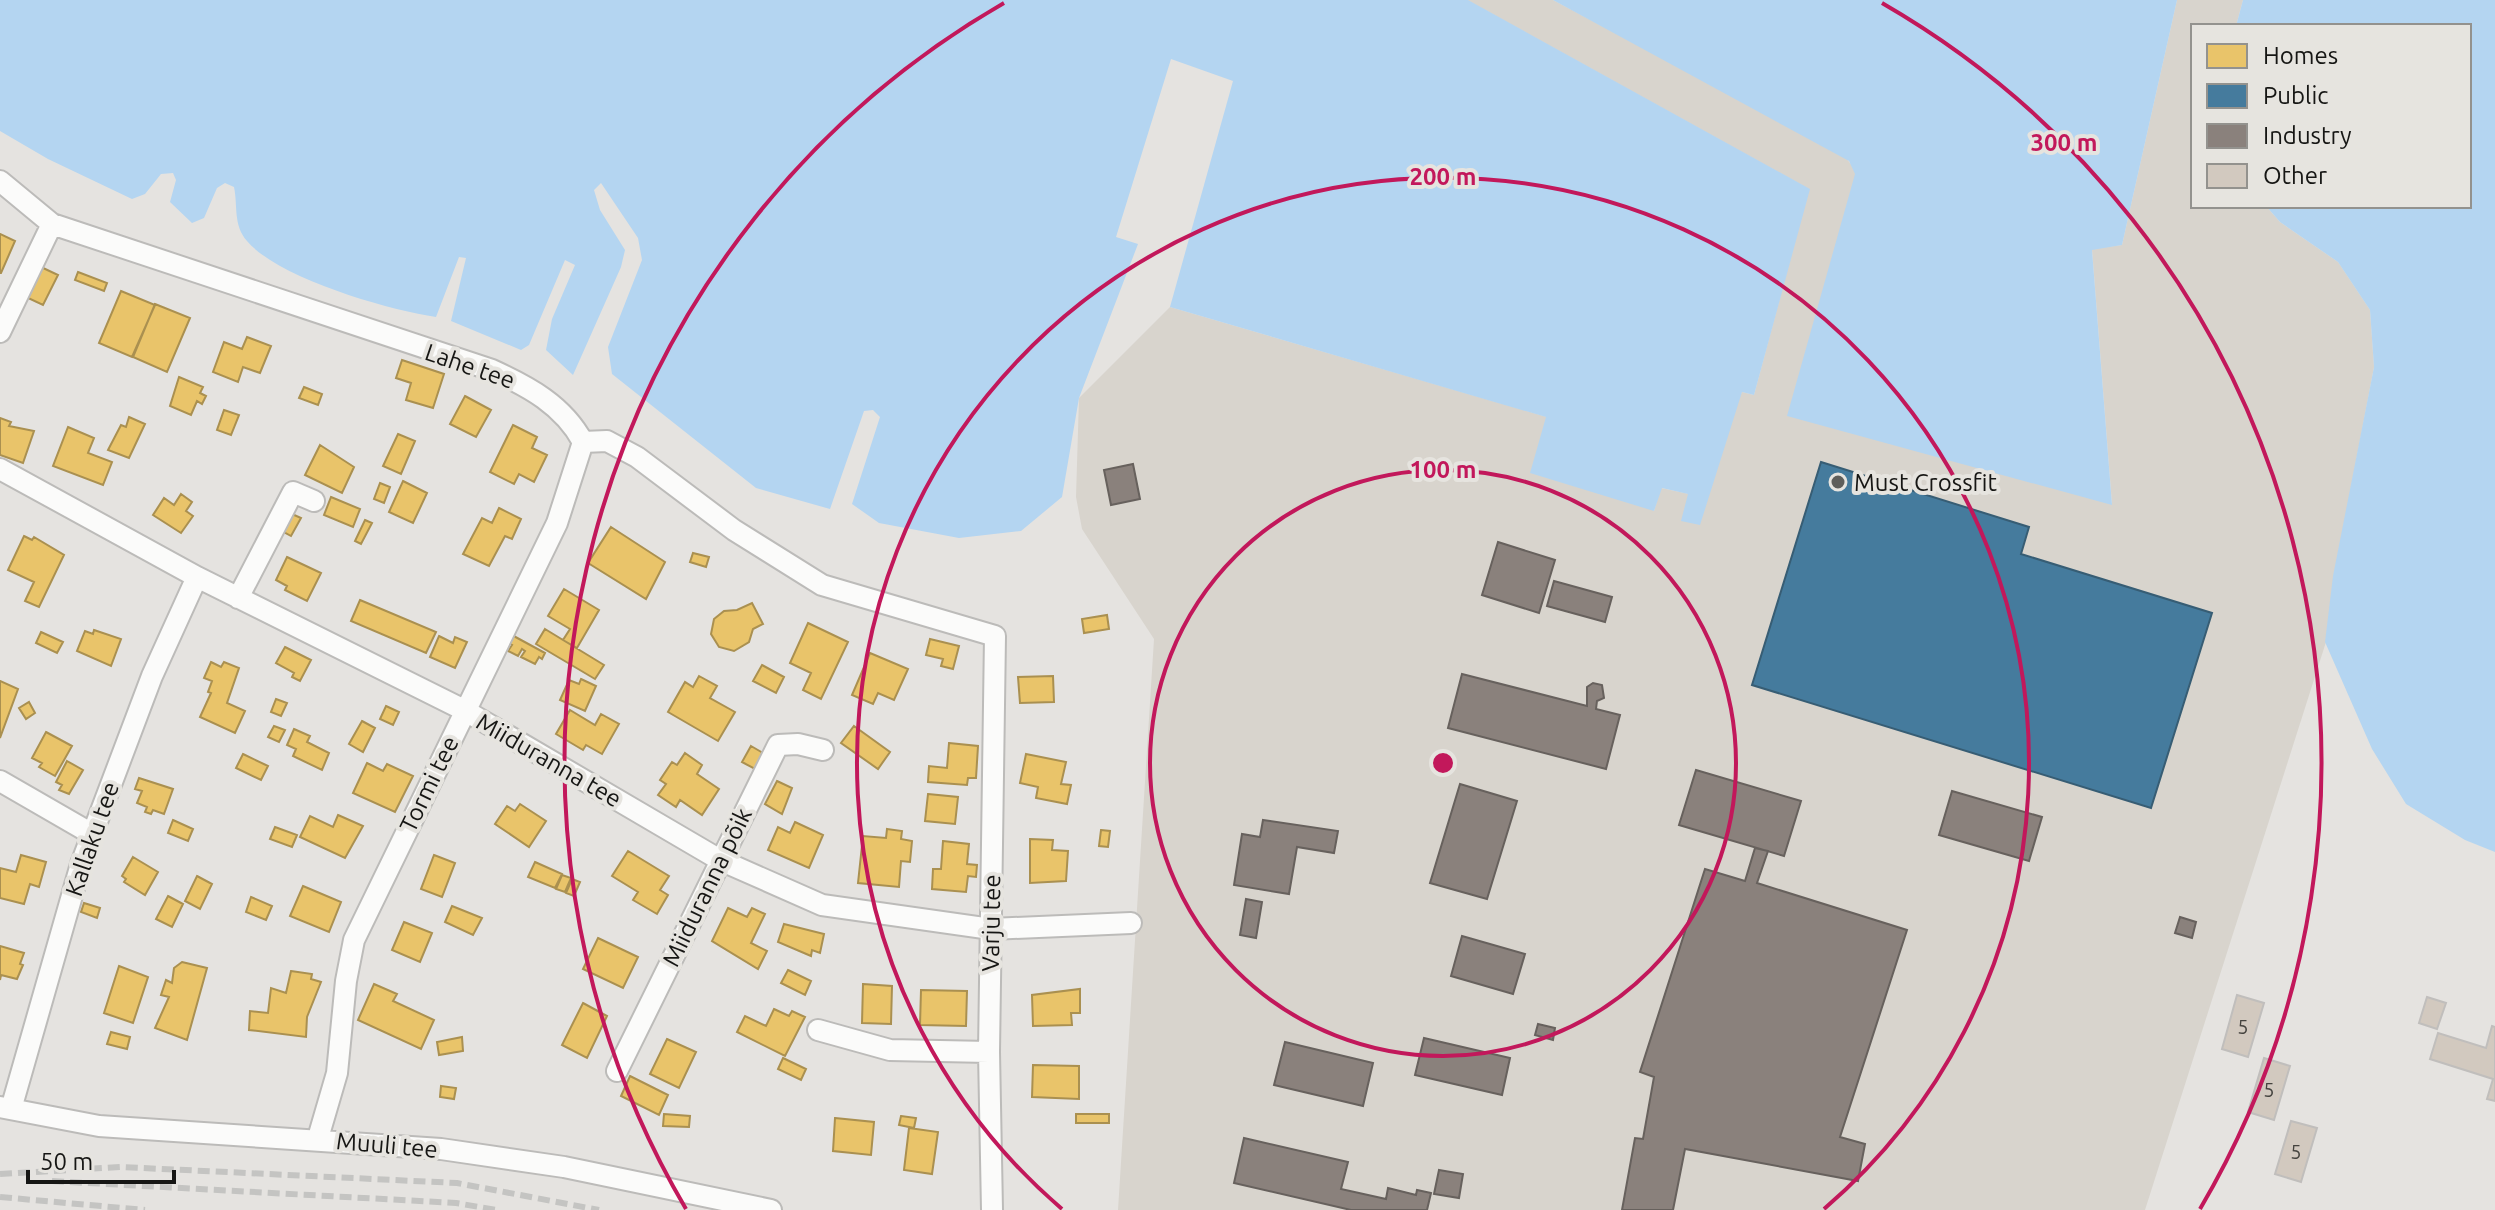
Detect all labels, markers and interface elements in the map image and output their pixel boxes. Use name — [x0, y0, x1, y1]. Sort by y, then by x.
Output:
legend — [2191, 24, 2471, 208]
text: Homes — [2263, 42, 2338, 69]
text: Public — [2263, 82, 2328, 109]
text: Industry — [2263, 122, 2352, 149]
text: 300 m — [2031, 129, 2097, 156]
text: Other — [2263, 162, 2327, 189]
text: 200 m — [1410, 163, 1476, 190]
street label: Lahe tee — [422, 338, 518, 394]
text: 100 m — [1410, 456, 1476, 483]
place label: Must Crossfit — [1854, 469, 1998, 496]
marker: Must Crossfit — [1829, 473, 1847, 491]
street label: Miiduranna tee — [472, 708, 626, 812]
street label: Tormi tee — [394, 732, 464, 836]
centre of rings — [1429, 749, 1457, 777]
street label: Kallaku tee — [60, 778, 124, 900]
street label: Miiduranna põik — [657, 803, 757, 971]
street label: Varju tee — [977, 874, 1005, 972]
house number: 5 — [2237, 1015, 2249, 1038]
house number: 5 — [2263, 1078, 2275, 1101]
street label: Muuli tee — [335, 1127, 439, 1163]
scale bar — [28, 1134, 174, 1184]
house number: 5 — [2290, 1140, 2302, 1163]
text: 50 m — [40, 1148, 93, 1175]

